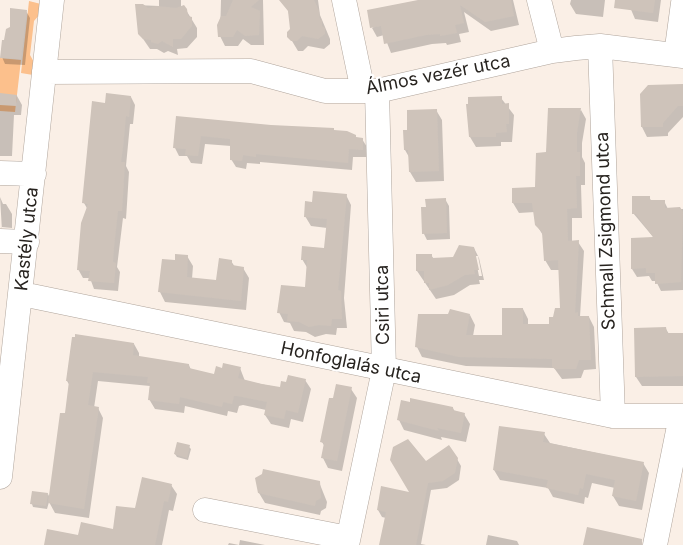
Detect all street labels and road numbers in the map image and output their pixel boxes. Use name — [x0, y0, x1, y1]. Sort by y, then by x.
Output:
street label: Álmos vezér utca — [364, 50, 512, 100]
street label: Schmall Zsigmond utca — [592, 131, 620, 331]
street label: Kastély utca — [11, 186, 43, 292]
street label: Csiri utca — [371, 265, 395, 345]
street label: Honfoglalás utca — [279, 338, 423, 388]

